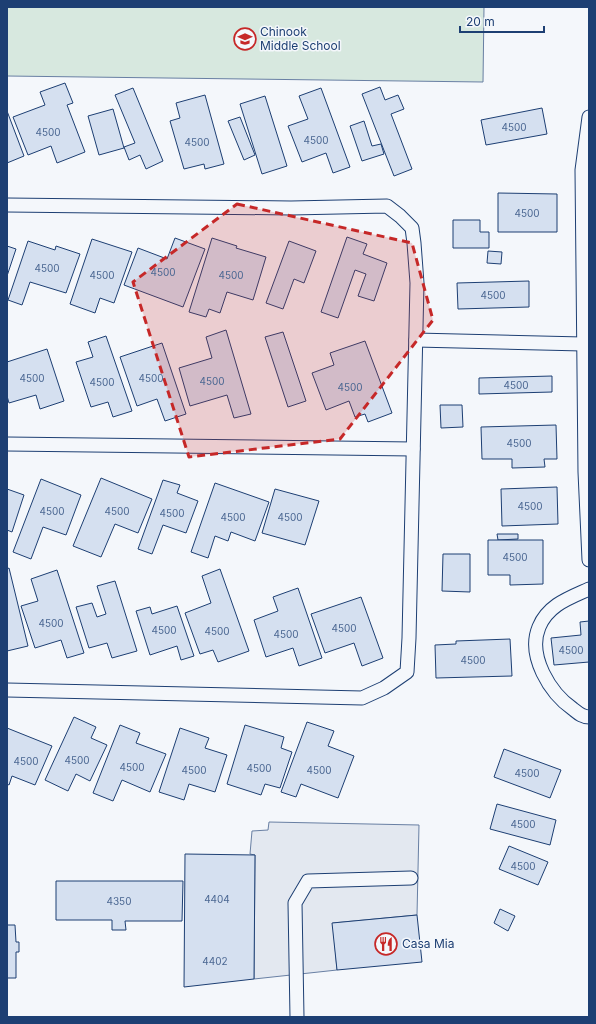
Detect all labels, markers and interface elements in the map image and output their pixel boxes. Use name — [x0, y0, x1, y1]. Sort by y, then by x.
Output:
scale bar — [460, 8, 544, 34]
text: 20 m — [466, 14, 495, 29]
place label: Chinook Middle School — [260, 24, 341, 53]
school or university icon: Chinook Middle School — [232, 26, 258, 52]
house number: 4500 — [501, 121, 527, 133]
house number: 4500 — [35, 126, 61, 138]
house number: 4500 — [303, 134, 329, 146]
house number: 4500 — [184, 136, 210, 148]
house number: 4500 — [514, 207, 540, 219]
house number: 4500 — [34, 262, 60, 274]
house number: 4500 — [150, 266, 176, 278]
house number: 4500 — [89, 269, 115, 281]
house number: 4500 — [218, 269, 244, 281]
house number: 4500 — [480, 289, 506, 301]
house number: 4500 — [19, 372, 45, 384]
house number: 4500 — [138, 372, 164, 384]
house number: 4500 — [199, 375, 225, 387]
house number: 4500 — [89, 376, 115, 388]
house number: 4500 — [503, 379, 529, 391]
house number: 4500 — [337, 381, 363, 393]
house number: 4500 — [506, 437, 532, 449]
house number: 4500 — [517, 500, 543, 512]
house number: 4500 — [39, 505, 65, 517]
house number: 4500 — [104, 505, 130, 517]
house number: 4500 — [159, 507, 185, 519]
house number: 4500 — [220, 511, 246, 523]
house number: 4500 — [277, 511, 303, 523]
house number: 4500 — [502, 551, 528, 563]
house number: 4500 — [38, 617, 64, 629]
house number: 4500 — [331, 622, 357, 634]
house number: 4500 — [151, 624, 177, 636]
house number: 4500 — [204, 625, 230, 637]
house number: 4500 — [273, 628, 299, 640]
house number: 4500 — [558, 644, 584, 656]
house number: 4500 — [460, 654, 486, 666]
house number: 4500 — [64, 754, 90, 766]
house number: 4500 — [13, 755, 39, 767]
house number: 4500 — [119, 761, 145, 773]
house number: 4500 — [246, 762, 272, 774]
house number: 4500 — [181, 764, 207, 776]
house number: 4500 — [306, 764, 332, 776]
house number: 4500 — [514, 767, 540, 779]
house number: 4500 — [510, 818, 536, 830]
house number: 4500 — [510, 860, 536, 872]
house number: 4404 — [204, 893, 230, 905]
house number: 4350 — [106, 895, 132, 907]
restaurant icon: Casa Mia — [373, 931, 399, 957]
place label: Casa Mia — [402, 936, 454, 951]
house number: 4402 — [202, 955, 228, 967]

